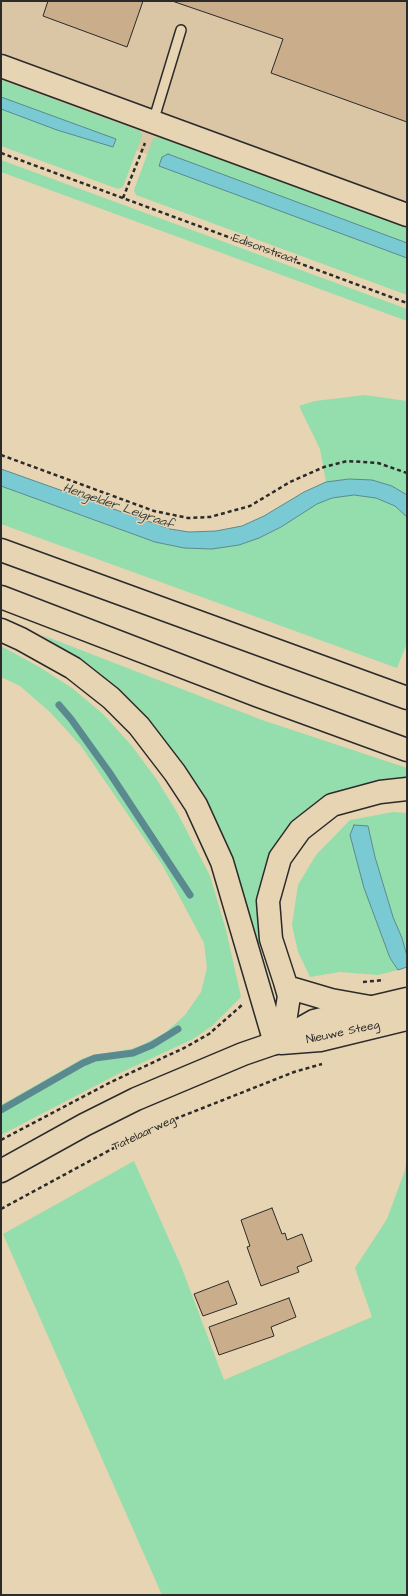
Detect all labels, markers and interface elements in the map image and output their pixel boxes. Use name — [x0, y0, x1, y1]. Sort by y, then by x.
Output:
street label: Edisonstraat — [230, 232, 300, 268]
water label: Hengelder Leigraaf — [61, 481, 175, 533]
street label: Nieuwe Steeg — [305, 1018, 381, 1048]
street label: Tatelaarweg — [110, 1113, 178, 1155]

